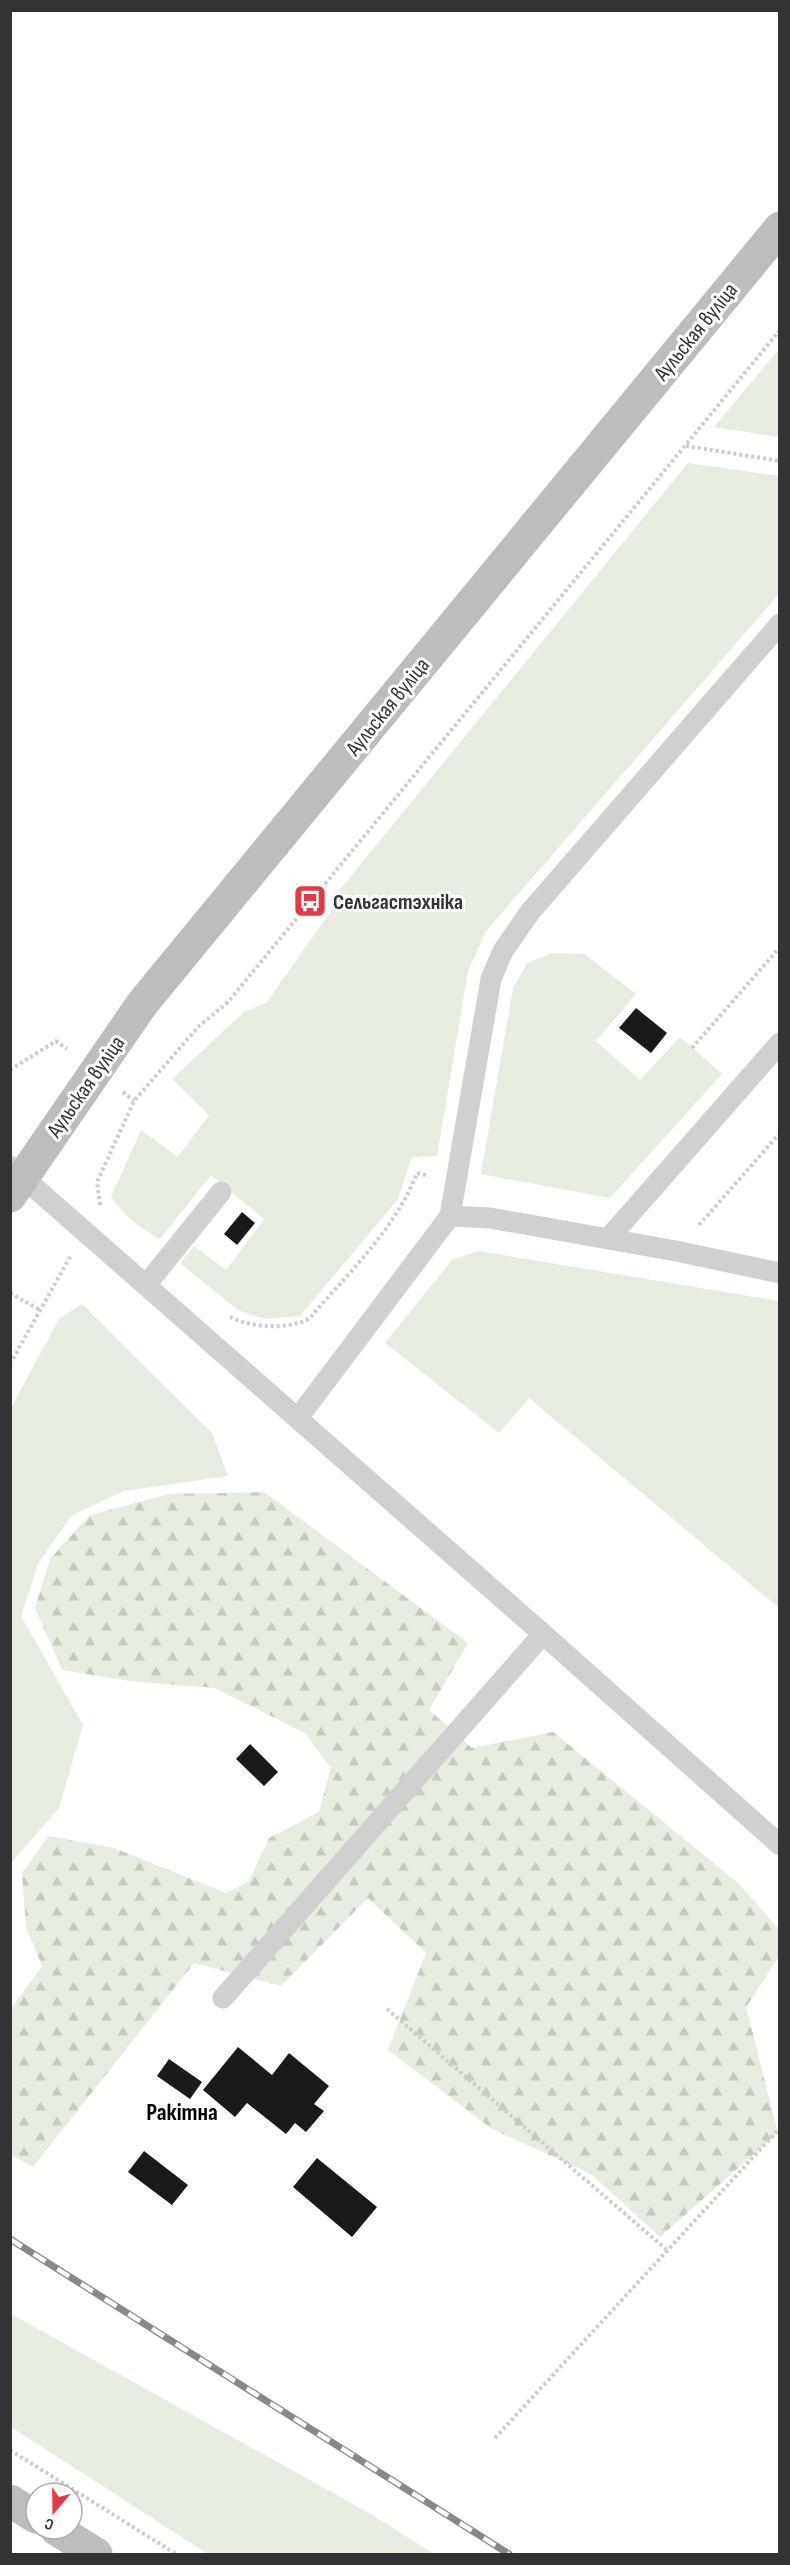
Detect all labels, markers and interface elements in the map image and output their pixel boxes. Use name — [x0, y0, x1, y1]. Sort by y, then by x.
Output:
street label: Аульская вуліца — [648, 278, 744, 387]
street label: Аульская вуліца — [340, 653, 436, 762]
bus stop icon: Сельгастэхніка — [292, 883, 328, 919]
place label: Сельгастэхніка — [333, 889, 463, 916]
street label: Аульская вуліца — [41, 1031, 131, 1144]
district label: Ракітна — [146, 2098, 218, 2127]
north arrow — [24, 2481, 84, 2541]
text: С — [42, 2513, 56, 2534]

